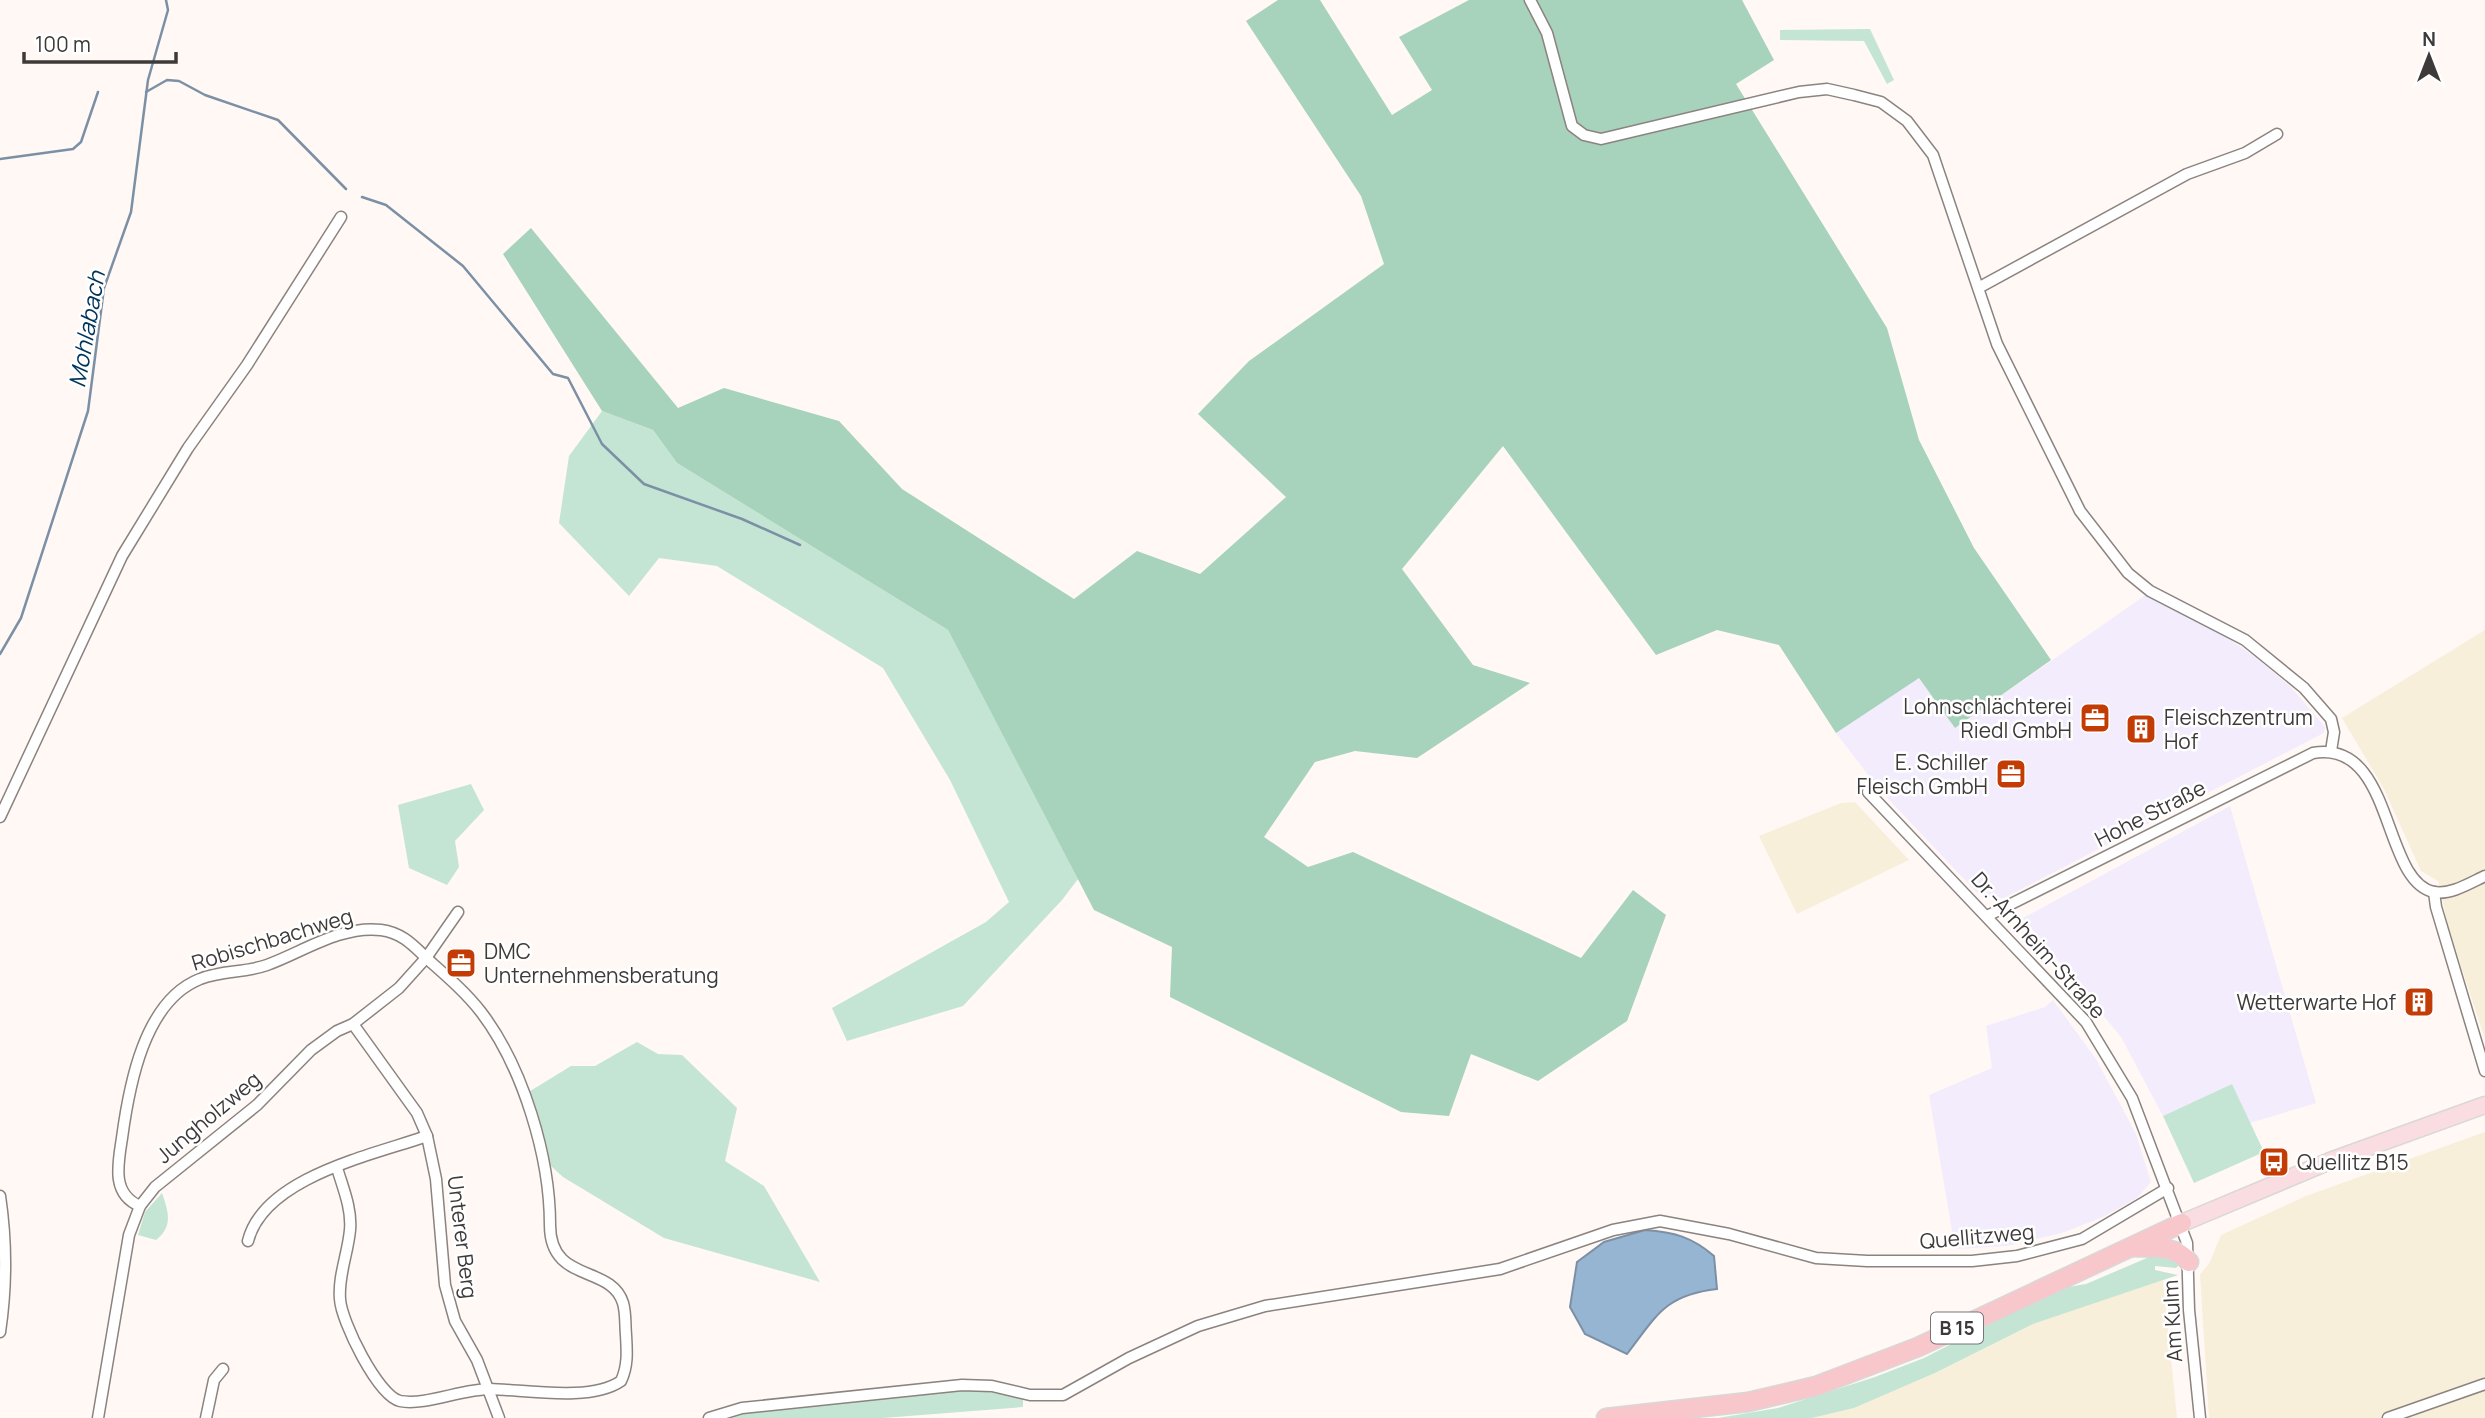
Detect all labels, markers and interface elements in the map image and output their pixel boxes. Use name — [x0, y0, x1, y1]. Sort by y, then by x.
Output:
scale bar — [24, 21, 177, 65]
north arrow — [2394, 21, 2464, 91]
text: N — [2422, 26, 2436, 52]
text: 100 m — [35, 30, 91, 58]
water label: Mohlabach — [60, 267, 112, 390]
place label: Lohnschlächterei Riedl GmbH — [1903, 692, 2072, 744]
office icon: Lohnschlächterei Riedl GmbH — [2078, 701, 2112, 735]
place label: Fleischzentrum Hof — [2164, 703, 2313, 755]
building icon: Fleischzentrum Hof — [2124, 712, 2158, 746]
place label: E. Schiller Fleisch GmbH — [1857, 748, 1988, 800]
office icon: E. Schiller Fleisch GmbH — [1994, 757, 2028, 791]
street label: Hohe Straße — [2090, 773, 2210, 853]
street label: Dr.-Arnheim-Straße — [1966, 866, 2112, 1024]
street label: Robischbachweg — [188, 901, 356, 977]
place label: DMC Unternehmensberatung — [484, 937, 719, 989]
office icon: DMC Unternehmensberatung — [444, 946, 478, 980]
building icon: Wetterwarte Hof — [2402, 985, 2436, 1019]
place label: Wetterwarte Hof — [2236, 988, 2397, 1016]
street label: Jungholzweg — [150, 1065, 266, 1169]
bus stop icon: Quellitz B15 — [2257, 1145, 2291, 1179]
place label: Quellitz B15 — [2297, 1148, 2409, 1176]
street label: Unterer Berg — [442, 1174, 484, 1300]
street label: Quellitzweg — [1919, 1217, 2035, 1255]
street label: Am Kulm — [2156, 1279, 2188, 1363]
road number: B 15 — [1931, 1312, 1983, 1344]

